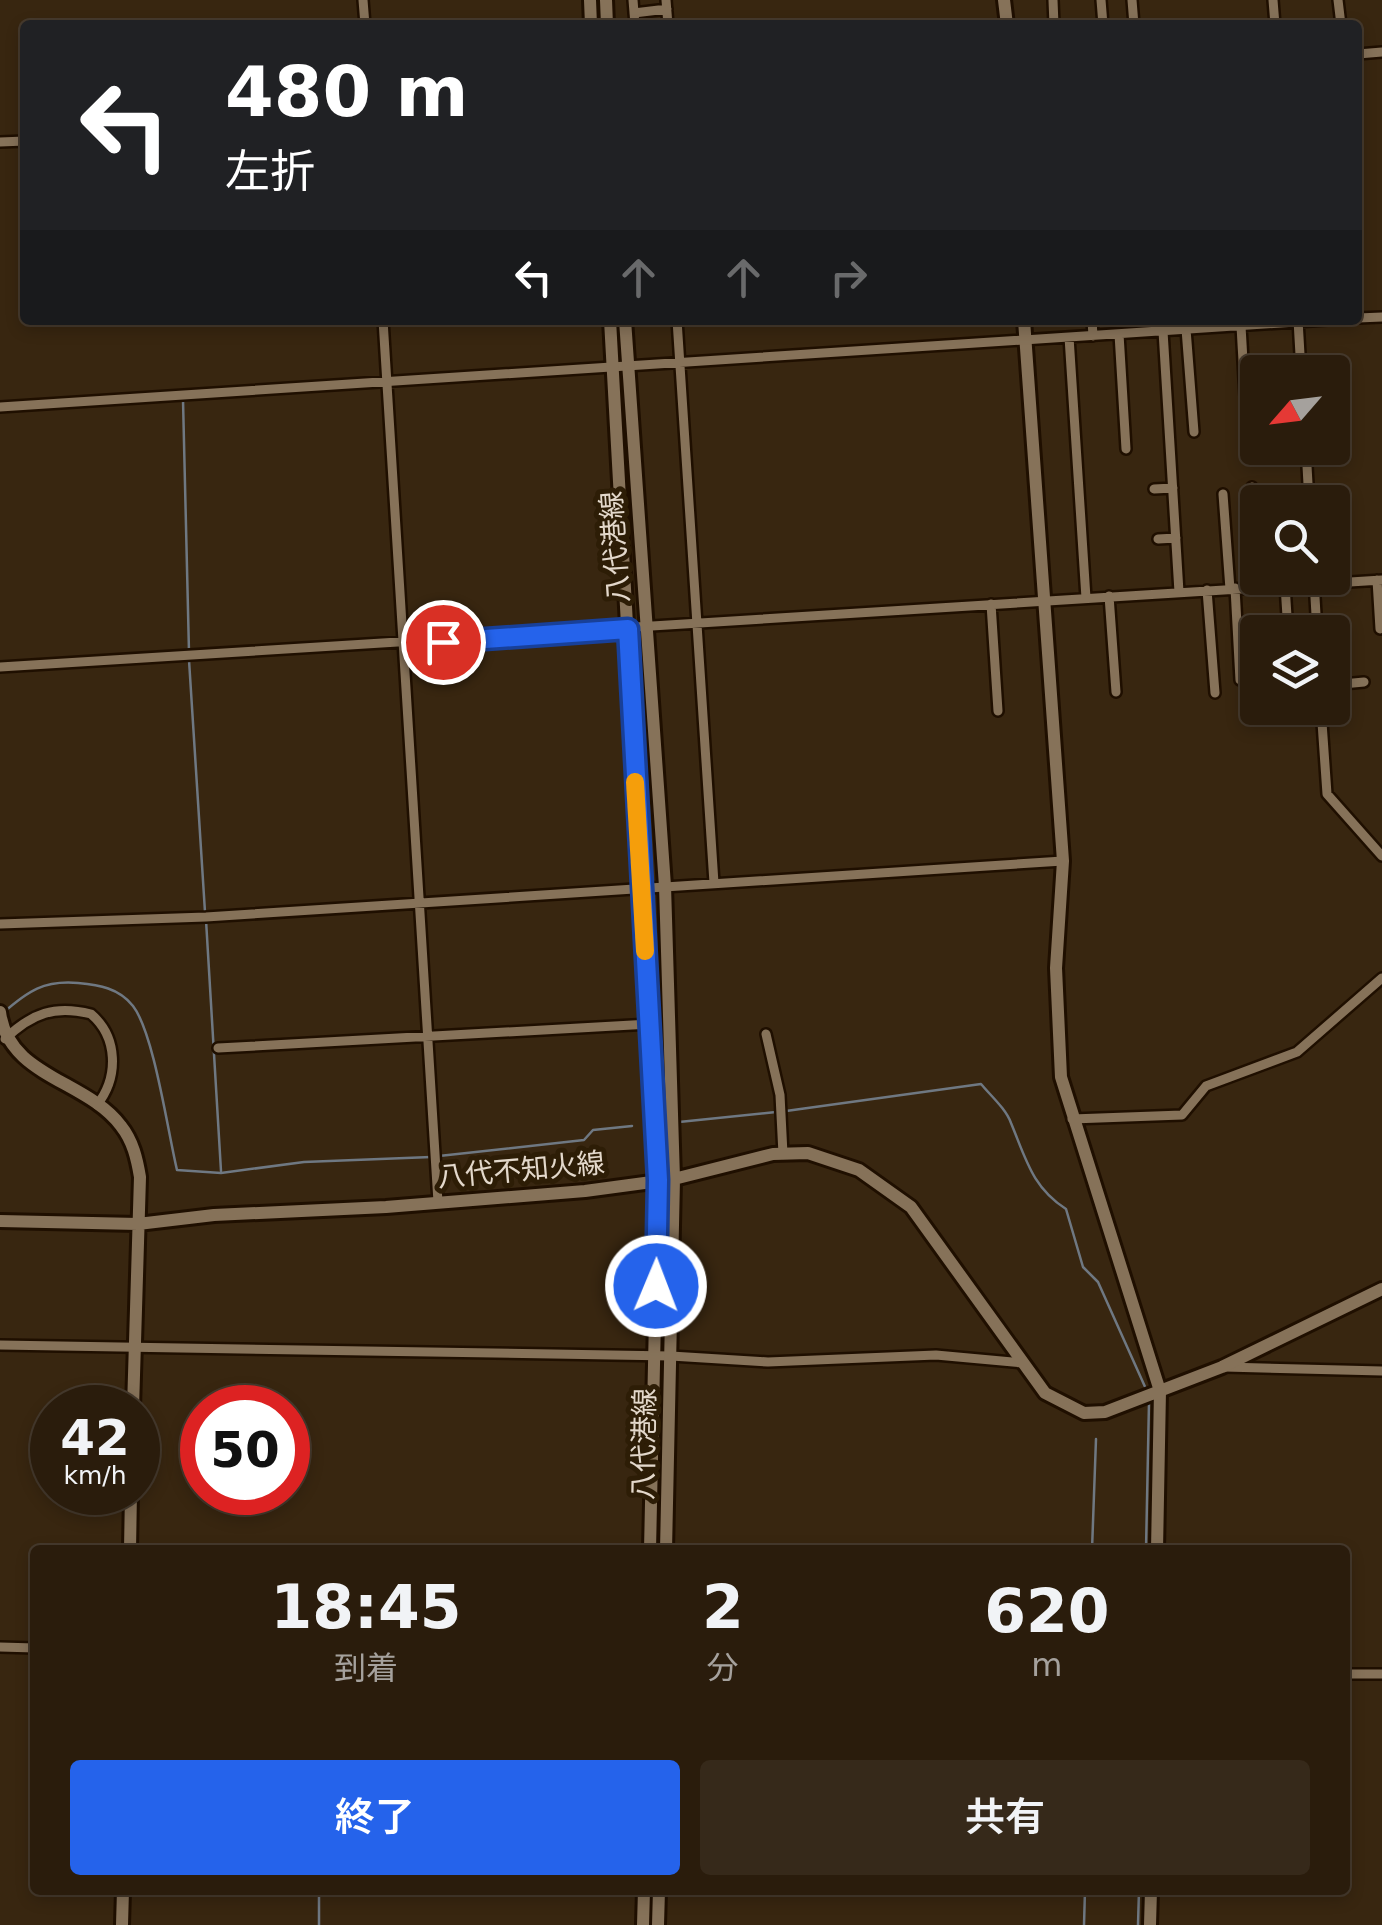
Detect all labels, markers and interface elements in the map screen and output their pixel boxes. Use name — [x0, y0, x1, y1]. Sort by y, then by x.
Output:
text: 480 m — [225, 51, 468, 133]
icon: left — [60, 60, 190, 190]
text: 左折 — [225, 145, 315, 198]
icon: left — [506, 250, 561, 305]
icon: ahead — [611, 250, 666, 305]
icon: ahead — [716, 250, 771, 305]
icon: right — [821, 250, 876, 305]
north arrow — [1240, 355, 1350, 465]
map controls — [1240, 355, 1350, 725]
button: search — [1240, 485, 1350, 595]
street label: 八代港線 — [595, 490, 635, 604]
pin — [401, 600, 486, 685]
icon: arrive — [416, 615, 471, 670]
button: layers — [1240, 615, 1350, 725]
street label: 八代不知火線 — [436, 1146, 606, 1194]
position arrow — [604, 1234, 708, 1338]
speed limit sign: 50 — [180, 1385, 310, 1515]
street label: 八代港線 — [627, 1388, 661, 1500]
text: 42 — [60, 1409, 130, 1467]
text: km/h — [63, 1461, 127, 1490]
text: 18:45 — [271, 1572, 462, 1642]
text: 2 — [702, 1572, 744, 1642]
text: 620 — [984, 1576, 1110, 1646]
text: m — [1031, 1646, 1062, 1684]
text: 到着 — [334, 1649, 398, 1687]
text: 分 — [707, 1649, 739, 1687]
button: 終了 — [70, 1760, 680, 1875]
button: 共有 — [700, 1760, 1310, 1875]

